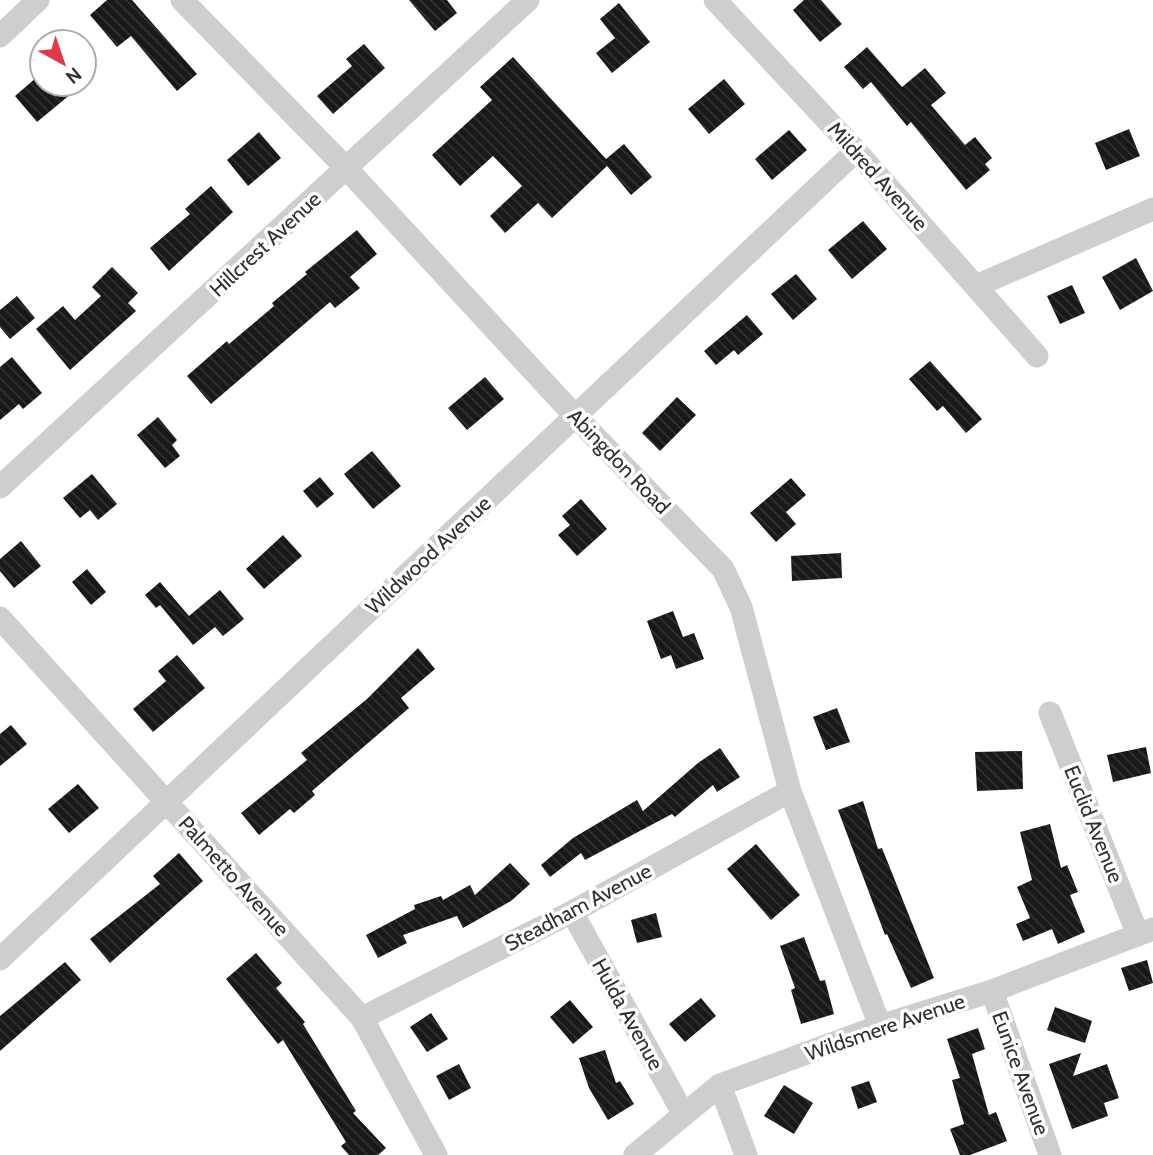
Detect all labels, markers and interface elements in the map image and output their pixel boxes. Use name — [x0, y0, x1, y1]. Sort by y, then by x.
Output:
north arrow — [28, 28, 98, 98]
text: N — [61, 63, 86, 89]
street label: Mildred Avenue — [823, 116, 934, 236]
street label: Hillcrest Avenue — [204, 186, 326, 302]
street label: Abingdon Road — [563, 403, 675, 519]
street label: Wildwood Avenue — [360, 490, 496, 619]
street label: Euclid Avenue — [1059, 762, 1129, 886]
street label: Palmetto Avenue — [174, 811, 295, 941]
street label: Steadham Avenue — [500, 858, 656, 956]
street label: Hulda Avenue — [587, 954, 669, 1074]
street label: Wildsmere Avenue — [802, 988, 968, 1066]
street label: Eunice Avenue — [987, 1008, 1055, 1139]

